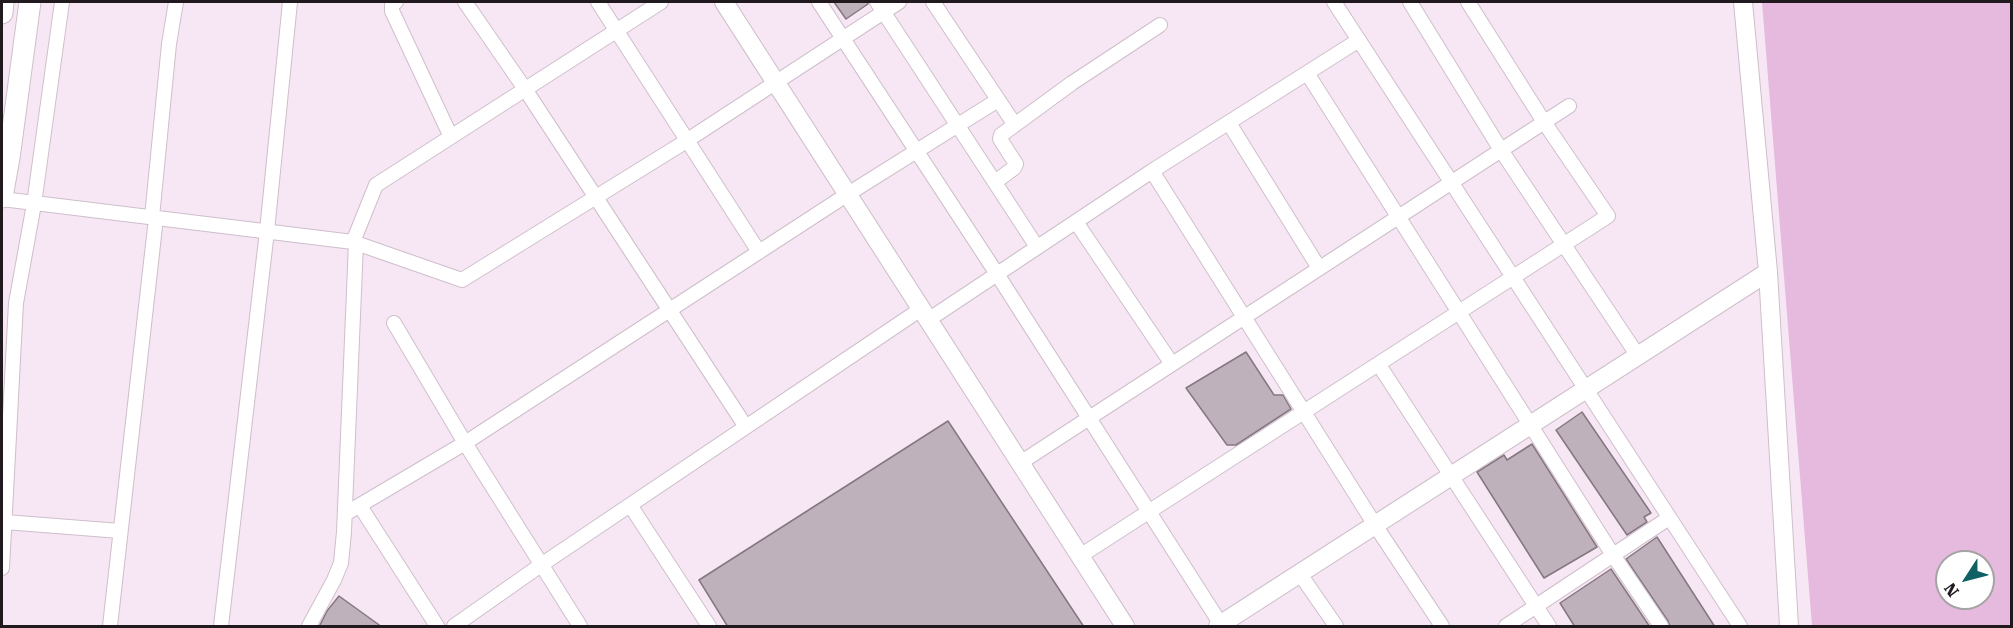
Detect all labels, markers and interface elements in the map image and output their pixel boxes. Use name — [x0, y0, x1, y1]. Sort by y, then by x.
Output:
north arrow — [1935, 550, 1995, 610]
text: N — [1940, 579, 1963, 600]

